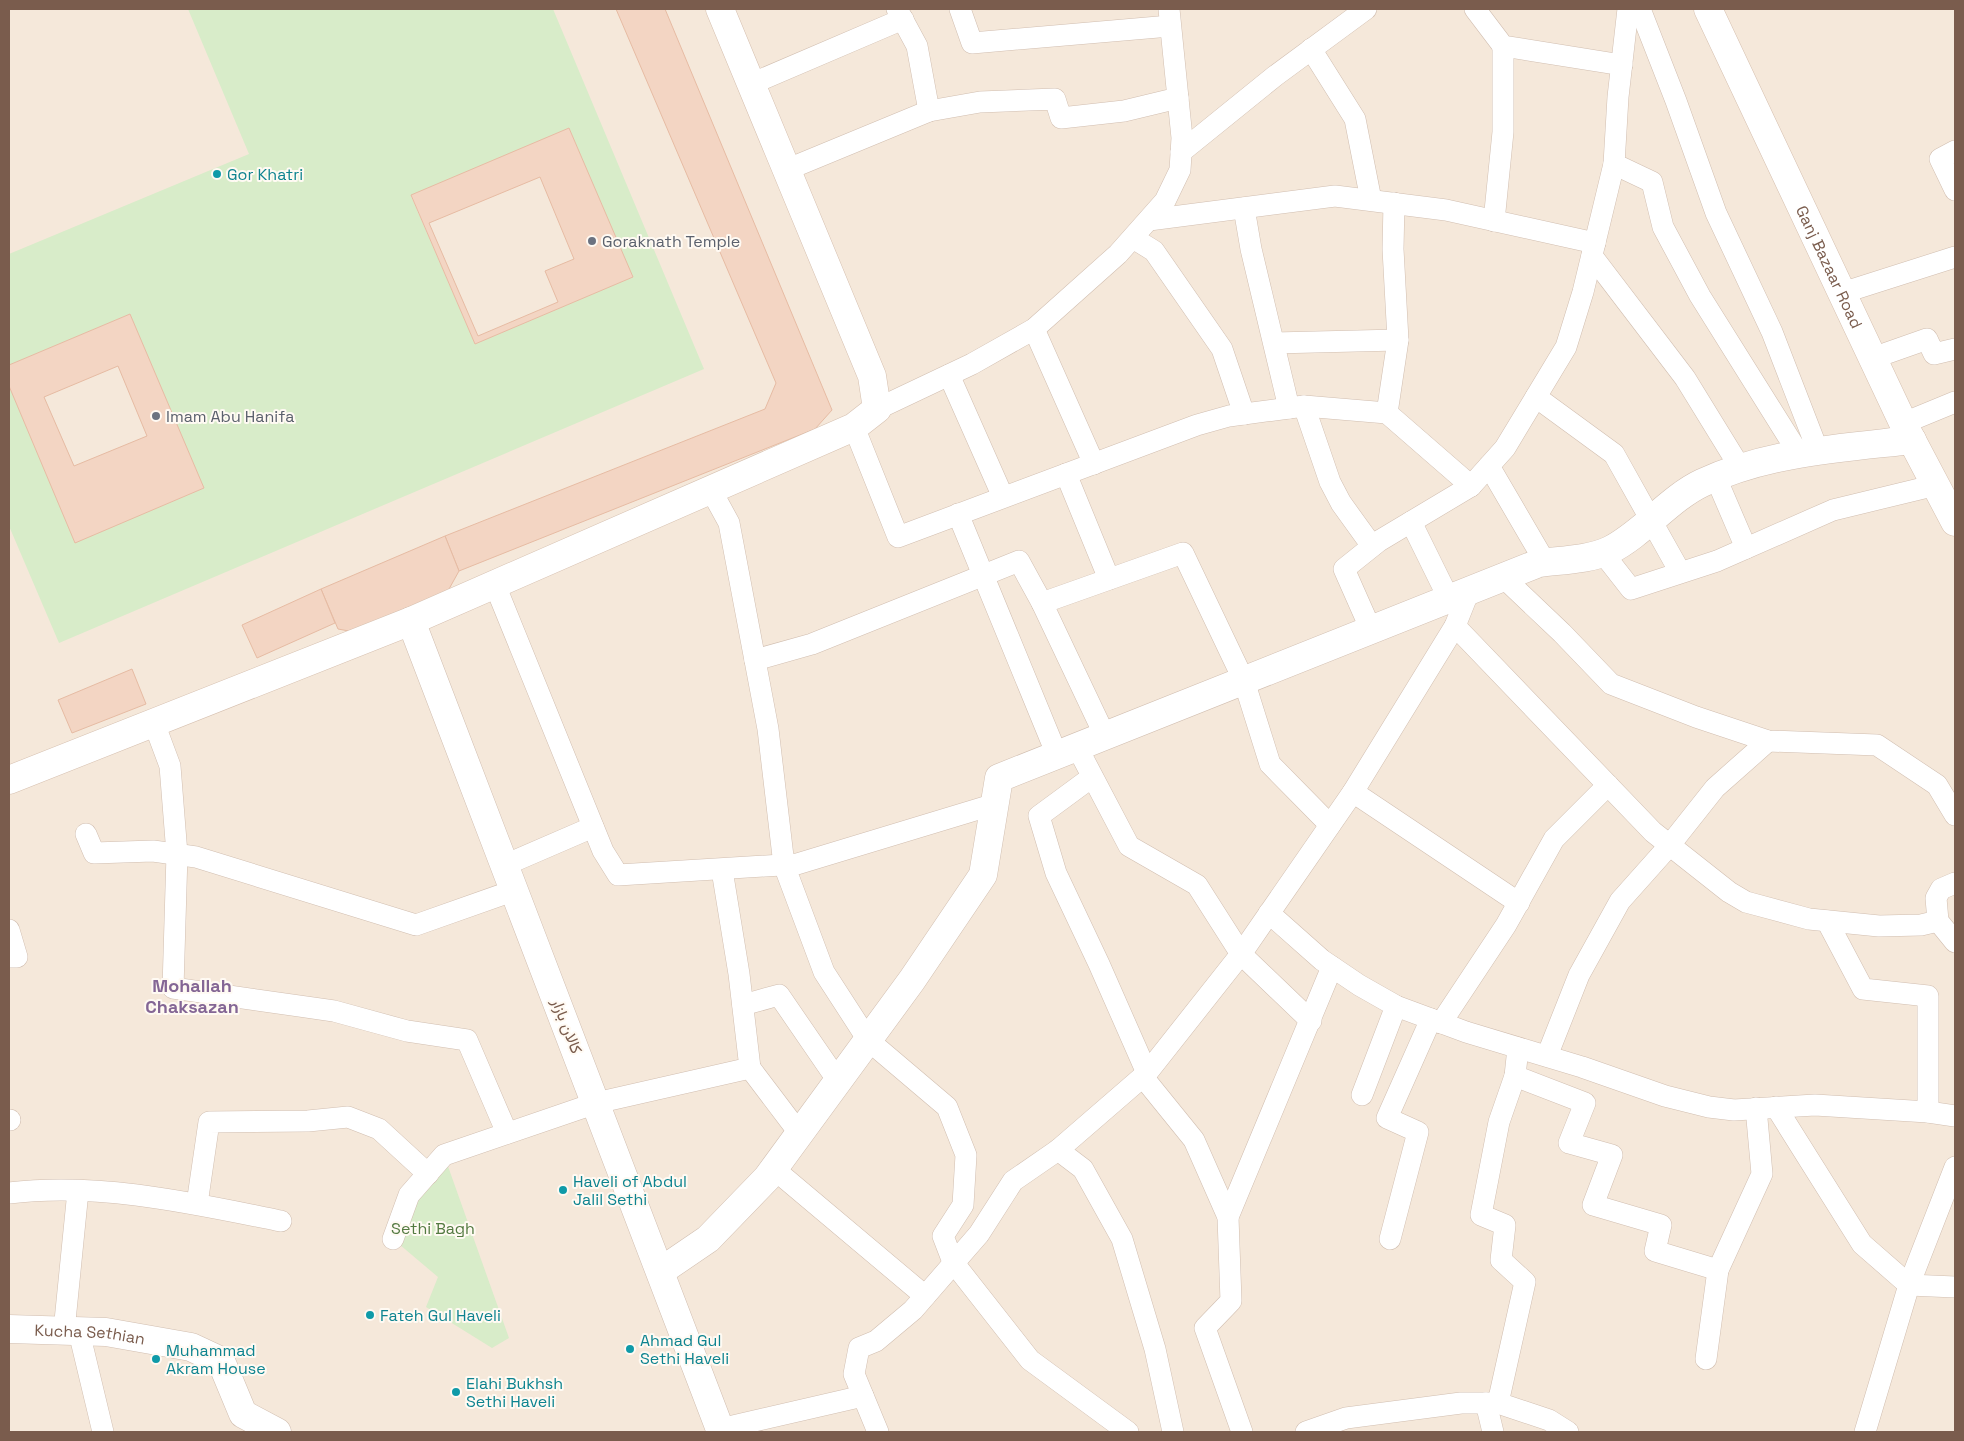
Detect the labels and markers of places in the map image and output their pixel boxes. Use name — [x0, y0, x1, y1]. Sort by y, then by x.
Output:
place label: Gor Khatri — [227, 164, 303, 185]
marker: Gor Khatri — [211, 168, 223, 180]
place label: Goraknath Temple — [602, 231, 740, 252]
marker: Goraknath Temple — [586, 235, 598, 247]
place label: Imam Abu Hanifa — [166, 406, 294, 427]
marker: Imam Abu Hanifa — [150, 410, 162, 422]
place label: Haveli of Abdul Jalil Sethi — [573, 1171, 687, 1210]
marker: Haveli of Abdul Jalil Sethi — [557, 1184, 569, 1196]
place label: Fateh Gul Haveli — [380, 1305, 501, 1326]
marker: Fateh Gul Haveli — [364, 1309, 376, 1321]
place label: Ahmad Gul Sethi Haveli — [640, 1330, 729, 1369]
place label: Muhammad Akram House — [166, 1340, 266, 1379]
marker: Ahmad Gul Sethi Haveli — [624, 1343, 636, 1355]
marker: Muhammad Akram House — [150, 1353, 162, 1365]
place label: Elahi Bukhsh Sethi Haveli — [466, 1373, 563, 1412]
marker: Elahi Bukhsh Sethi Haveli — [450, 1386, 462, 1398]

